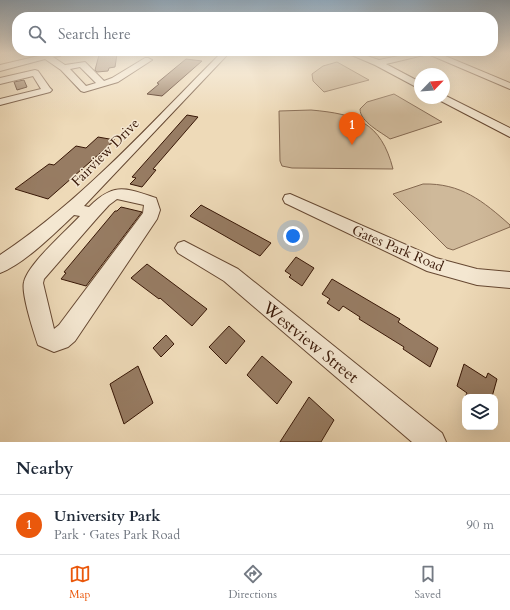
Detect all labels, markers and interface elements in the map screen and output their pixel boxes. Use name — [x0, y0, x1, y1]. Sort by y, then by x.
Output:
search box — [12, 12, 498, 56]
icon: search — [26, 23, 48, 45]
text: Search here — [58, 24, 131, 44]
north arrow — [414, 68, 450, 104]
pin: 1 — [339, 112, 365, 145]
street label: Fairview Drive — [67, 114, 144, 191]
street label: Gates Park Road — [349, 221, 447, 277]
your location — [283, 226, 303, 246]
street label: Westview Street — [257, 296, 364, 389]
map controls — [462, 394, 498, 430]
button: layers — [462, 394, 498, 430]
text: Nearby — [16, 457, 73, 480]
text: University Park — [54, 506, 161, 526]
text: 1 — [26, 516, 32, 534]
text: 90 m — [466, 516, 494, 534]
text: Park · Gates Park Road — [54, 526, 180, 544]
tab: Map — [69, 563, 91, 602]
tab: Directions — [228, 563, 277, 602]
tab: Saved — [415, 563, 441, 602]

